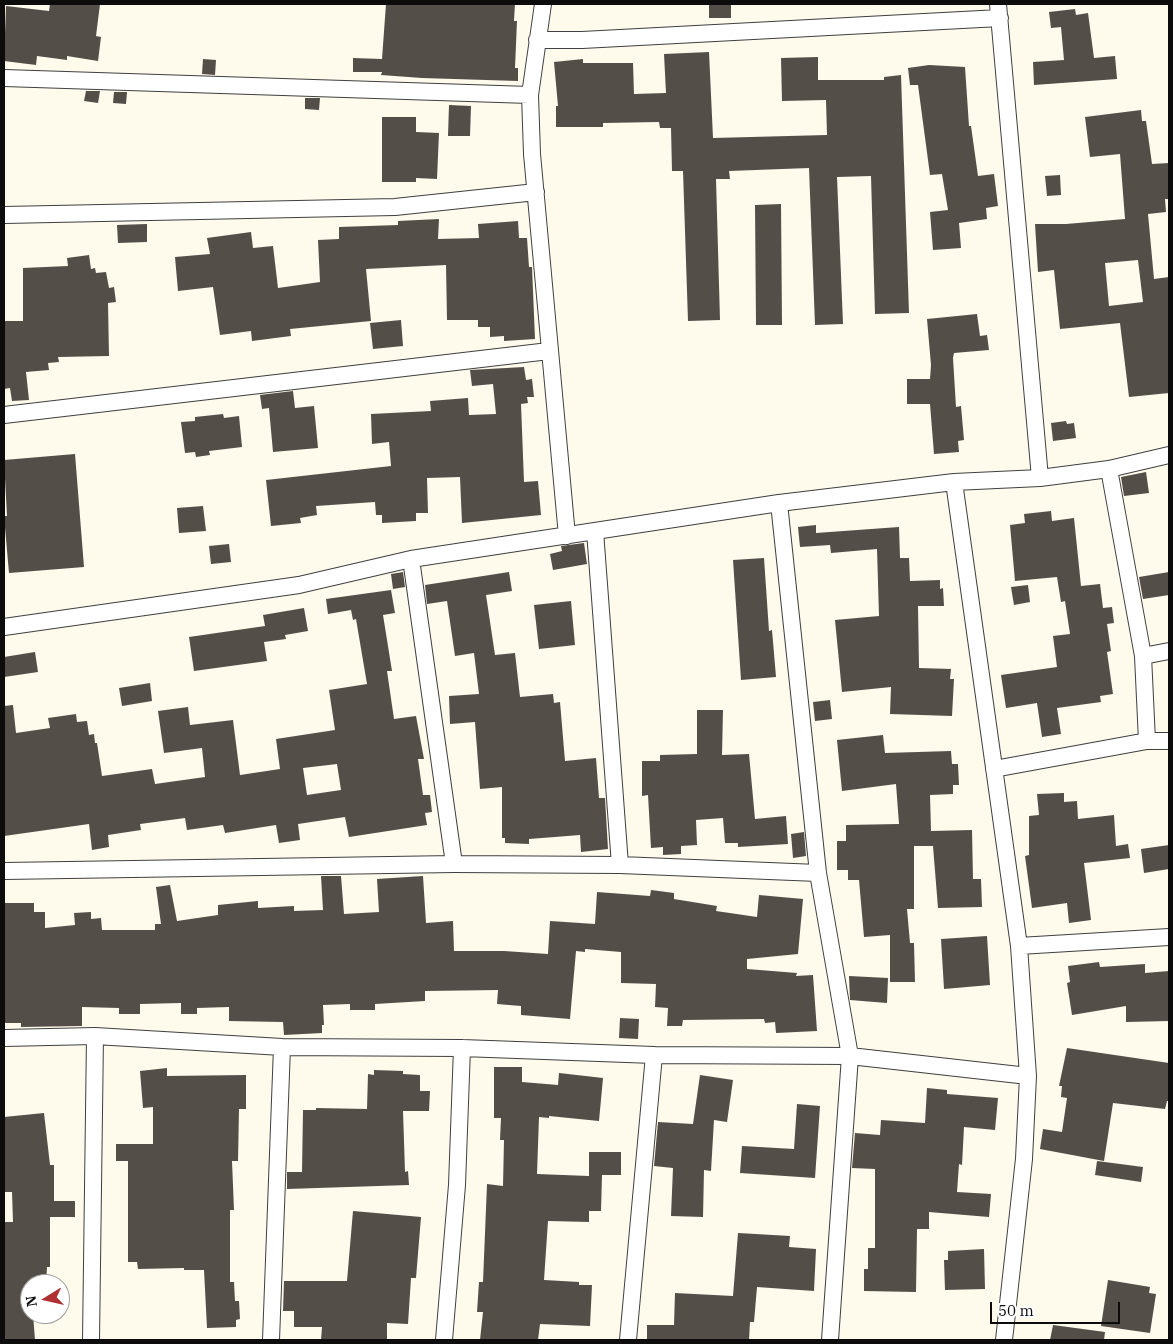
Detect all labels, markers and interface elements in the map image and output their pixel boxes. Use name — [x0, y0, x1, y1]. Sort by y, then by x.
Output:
north arrow — [20, 1274, 70, 1324]
scale bar — [993, 1292, 1123, 1324]
text: N — [21, 1294, 41, 1308]
text: 50 m — [998, 1301, 1034, 1320]

